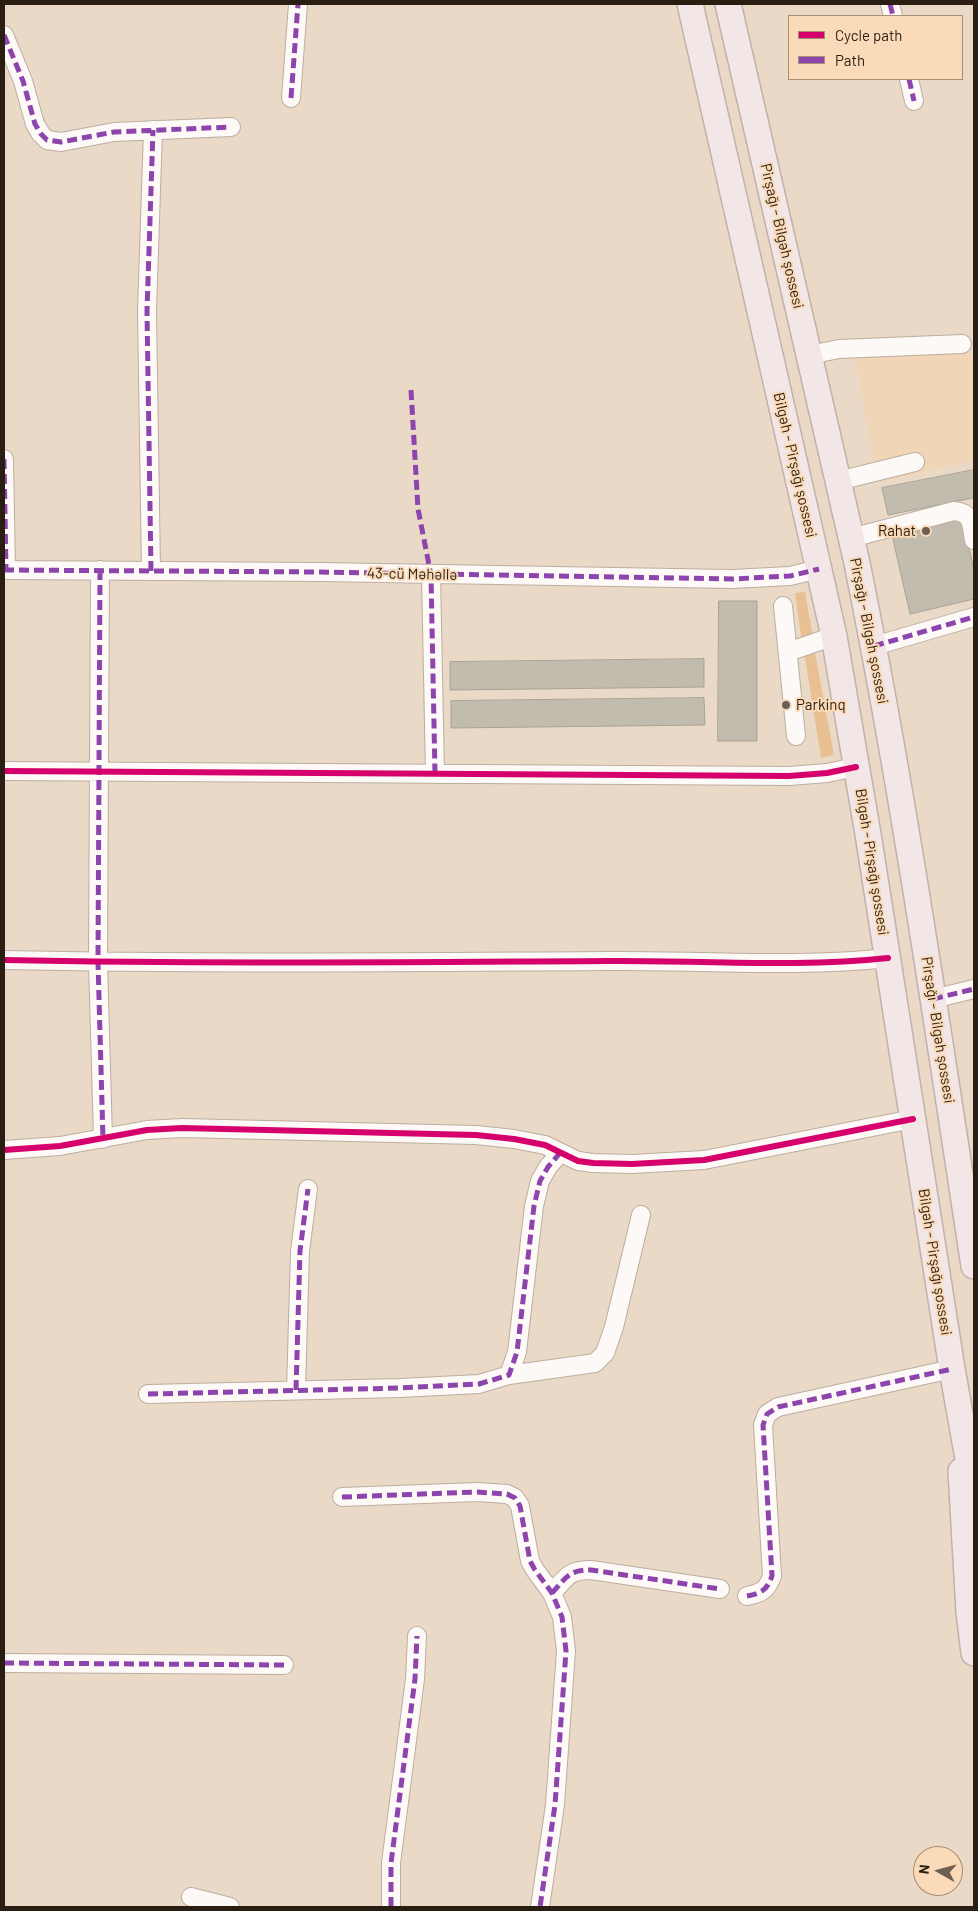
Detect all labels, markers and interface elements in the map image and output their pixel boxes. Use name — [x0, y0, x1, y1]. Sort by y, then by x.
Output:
legend — [788, 15, 963, 80]
text: Cycle path — [835, 26, 902, 44]
text: Path — [835, 51, 865, 69]
street label: Pirşağı - Bilgəh şossesi — [757, 162, 807, 310]
street label: Bilgəh - Pirşağı şossesi — [770, 391, 820, 539]
place label: Rahat — [878, 522, 916, 540]
marker: Rahat — [920, 525, 932, 537]
street label: Pirşağı - Bilgəh şossesi — [846, 556, 892, 706]
street label: 43-cü Məhəllə — [367, 564, 457, 584]
place label: Parkinq — [796, 696, 846, 714]
marker: Parkinq — [780, 699, 792, 711]
street label: Bilgəh - Pirşağı şossesi — [851, 787, 893, 937]
street label: Pirşağı - Bilgəh şossesi — [917, 955, 959, 1105]
street label: Bilgəh - Pirşağı şossesi — [914, 1187, 956, 1337]
north arrow — [913, 1846, 963, 1896]
text: N — [915, 1864, 933, 1875]

